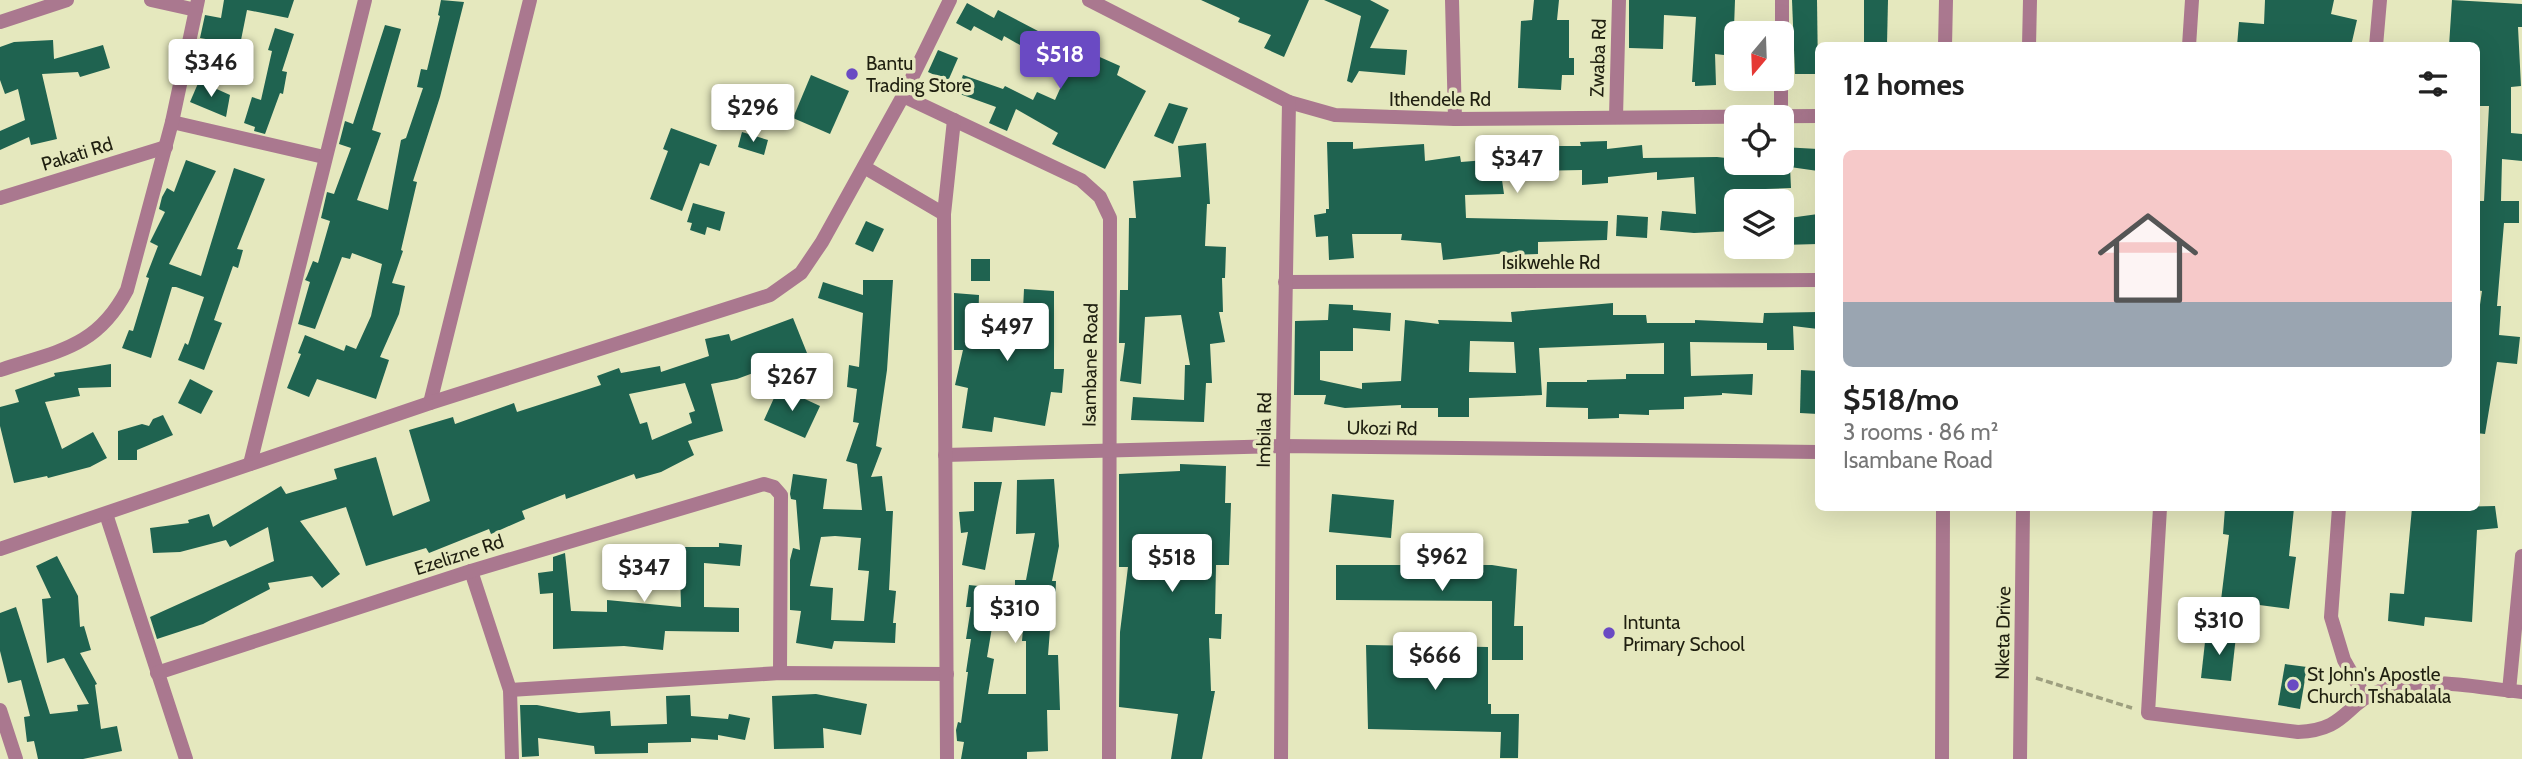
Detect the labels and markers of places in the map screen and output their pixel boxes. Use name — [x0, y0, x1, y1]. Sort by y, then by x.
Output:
pin: $518 — [1019, 32, 1101, 91]
pin: $346 — [170, 40, 252, 99]
place label: Bantu Trading Store — [866, 52, 972, 97]
marker: Bantu Trading Store — [844, 66, 860, 82]
pin: $296 — [712, 85, 794, 144]
pin: $347 — [1476, 136, 1558, 195]
pin: $497 — [966, 304, 1048, 363]
pin: $267 — [751, 354, 833, 413]
pin: $518 — [1131, 534, 1213, 594]
pin: $962 — [1401, 534, 1483, 593]
pin: $347 — [603, 544, 685, 604]
pin: $310 — [974, 586, 1056, 645]
pin: $310 — [2178, 598, 2260, 657]
place label: Intunta Primary School — [1623, 611, 1745, 656]
marker: Intunta Primary School — [1601, 625, 1617, 641]
pin: $666 — [1394, 632, 1476, 692]
place label: St John's Apostle Church Tshabalala — [2307, 663, 2451, 708]
marker: St John's Apostle Church Tshabalala — [2285, 677, 2301, 693]

